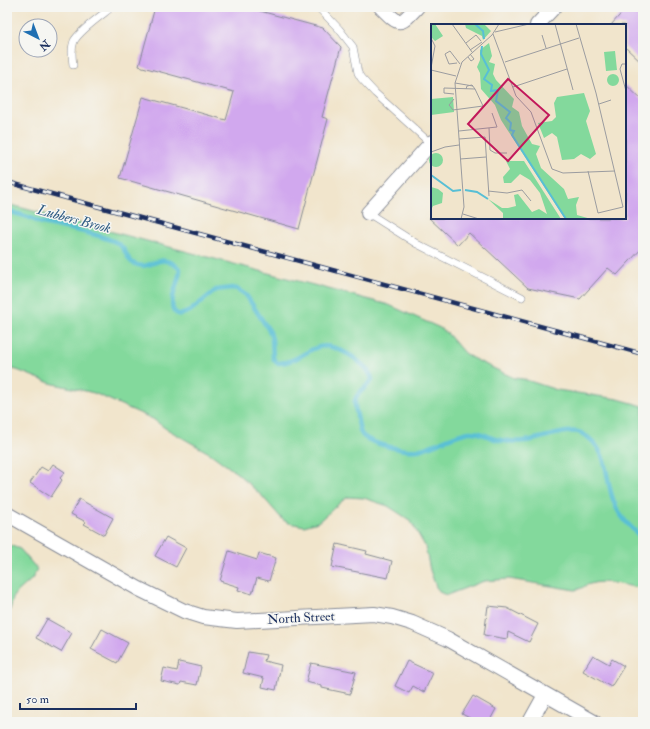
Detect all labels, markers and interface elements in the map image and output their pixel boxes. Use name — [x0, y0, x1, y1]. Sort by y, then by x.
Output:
north arrow — [18, 18, 58, 58]
inset map — [431, 24, 626, 219]
text: N — [35, 36, 53, 54]
water label: Lubbers Brook — [34, 201, 113, 237]
street label: North Street — [267, 608, 335, 628]
scale bar — [20, 685, 136, 711]
text: 50 m — [26, 692, 50, 707]

